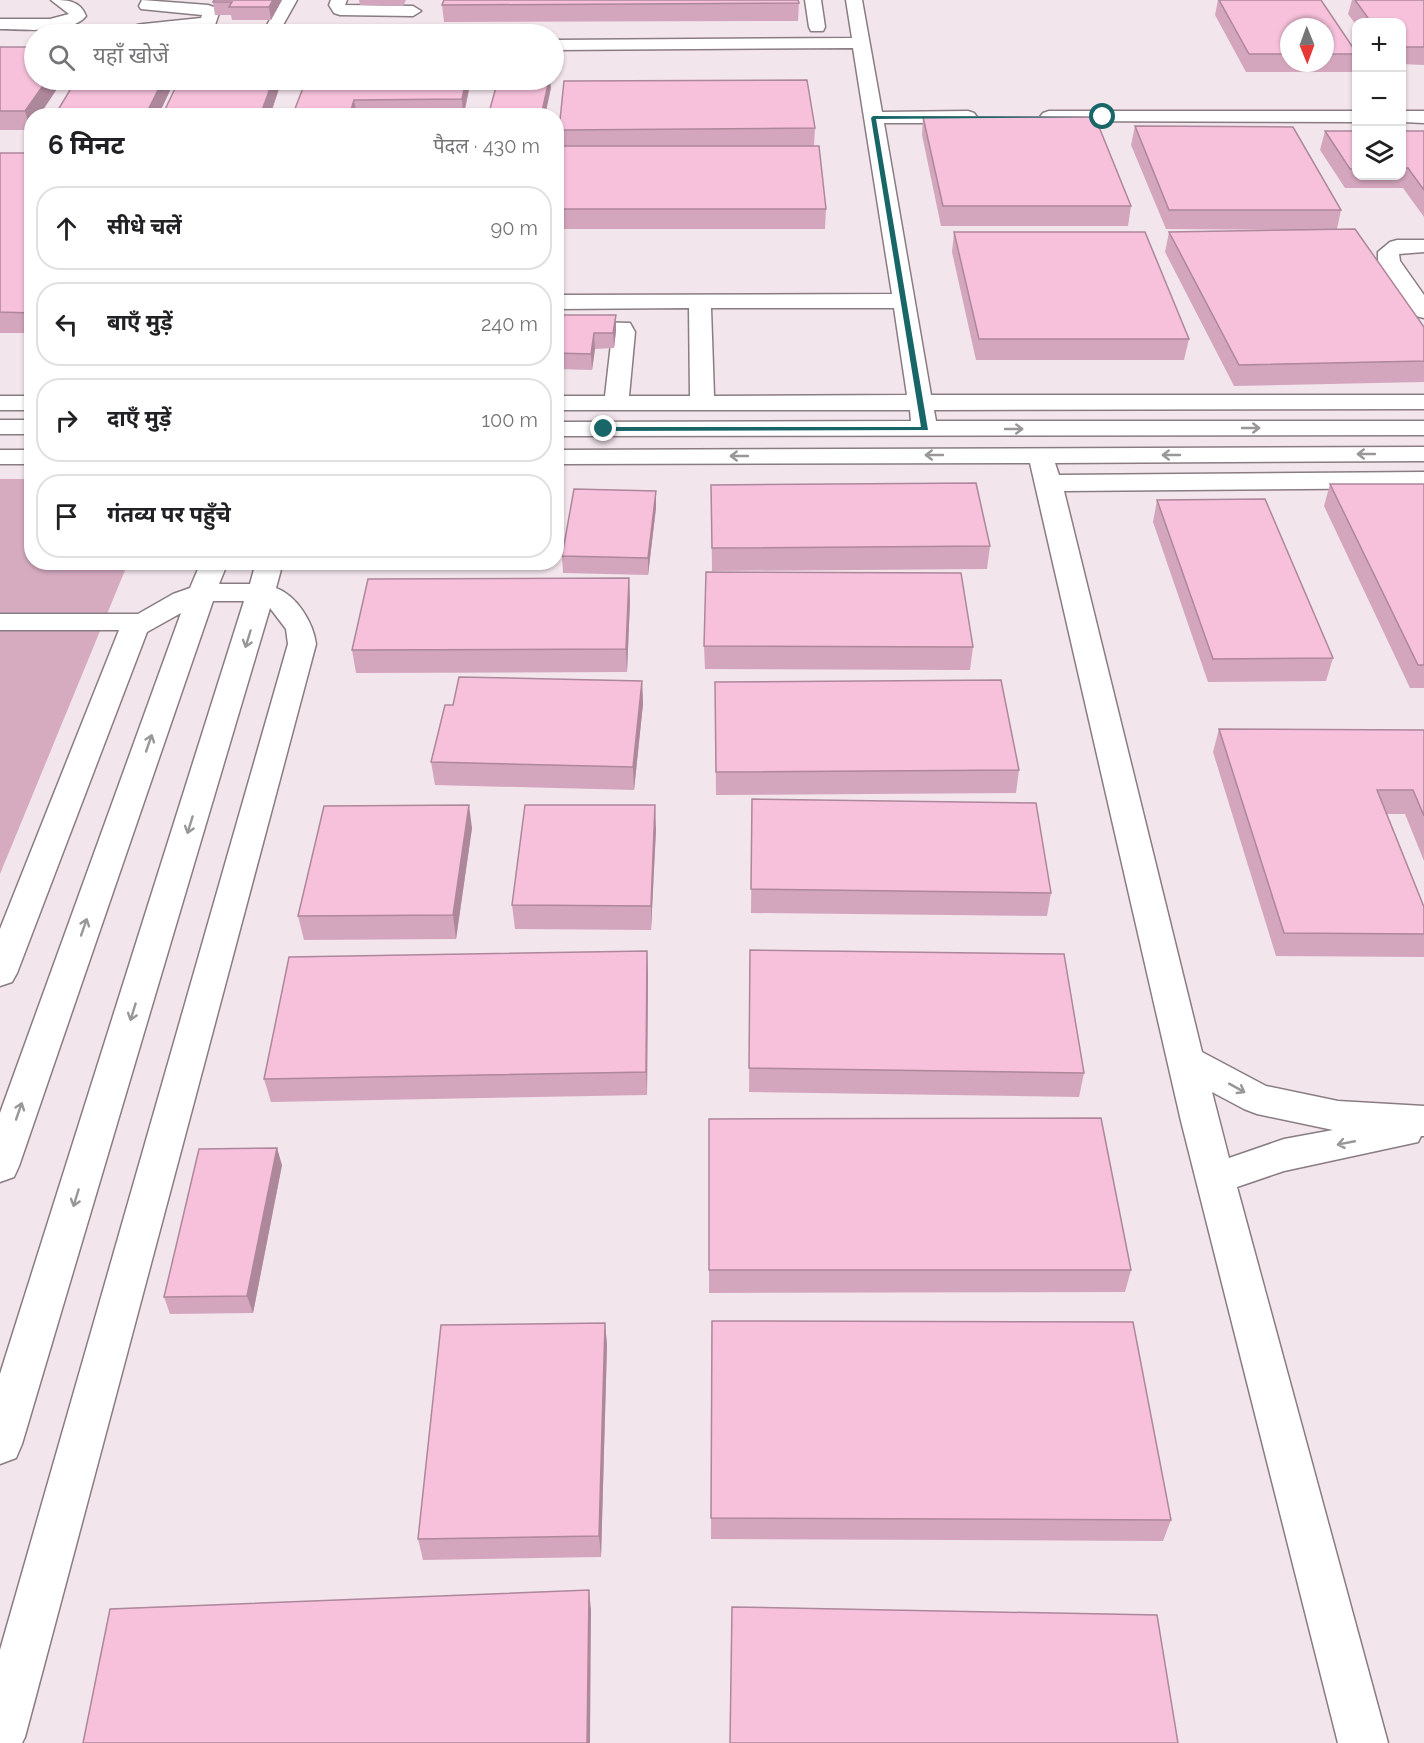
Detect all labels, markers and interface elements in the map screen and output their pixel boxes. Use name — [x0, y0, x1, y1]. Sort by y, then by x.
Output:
north arrow — [1280, 18, 1334, 72]
map controls — [1352, 18, 1406, 180]
button: + — [1352, 18, 1406, 72]
search box — [24, 24, 564, 90]
icon: search — [45, 41, 78, 74]
text: यहाँ खोजें — [93, 42, 169, 68]
button: − — [1352, 72, 1406, 126]
route start — [1089, 103, 1115, 129]
button: layers — [1352, 126, 1406, 180]
text: 6 मिनट — [48, 130, 125, 160]
text: पैदल · 430 m — [433, 134, 540, 158]
icon: ahead — [50, 212, 83, 245]
text: सीधे चलें — [107, 213, 182, 239]
text: 90 m — [491, 216, 538, 240]
icon: left — [50, 308, 83, 341]
text: बाएँ मुड़ें — [107, 309, 173, 335]
text: 240 m — [481, 312, 538, 336]
icon: right — [50, 404, 83, 437]
text: दाएँ मुड़ें — [107, 405, 171, 431]
text: 100 m — [481, 408, 538, 432]
route end — [590, 415, 616, 441]
one-way arrow — [1240, 422, 1260, 434]
one-way arrow — [1003, 423, 1023, 435]
one-way arrow — [1356, 448, 1376, 460]
one-way arrow — [924, 449, 944, 461]
one-way arrow — [1161, 449, 1181, 461]
one-way arrow — [729, 450, 749, 462]
icon: arrive — [50, 500, 83, 533]
text: गंतव्य पर पहुँचे — [107, 501, 231, 527]
one-way arrow — [241, 629, 252, 648]
one-way arrow — [145, 734, 156, 753]
one-way arrow — [184, 815, 195, 834]
one-way arrow — [80, 918, 91, 937]
one-way arrow — [127, 1002, 138, 1021]
one-way arrow — [1228, 1082, 1245, 1094]
one-way arrow — [15, 1102, 26, 1121]
one-way arrow — [1337, 1138, 1357, 1149]
one-way arrow — [70, 1188, 81, 1207]

